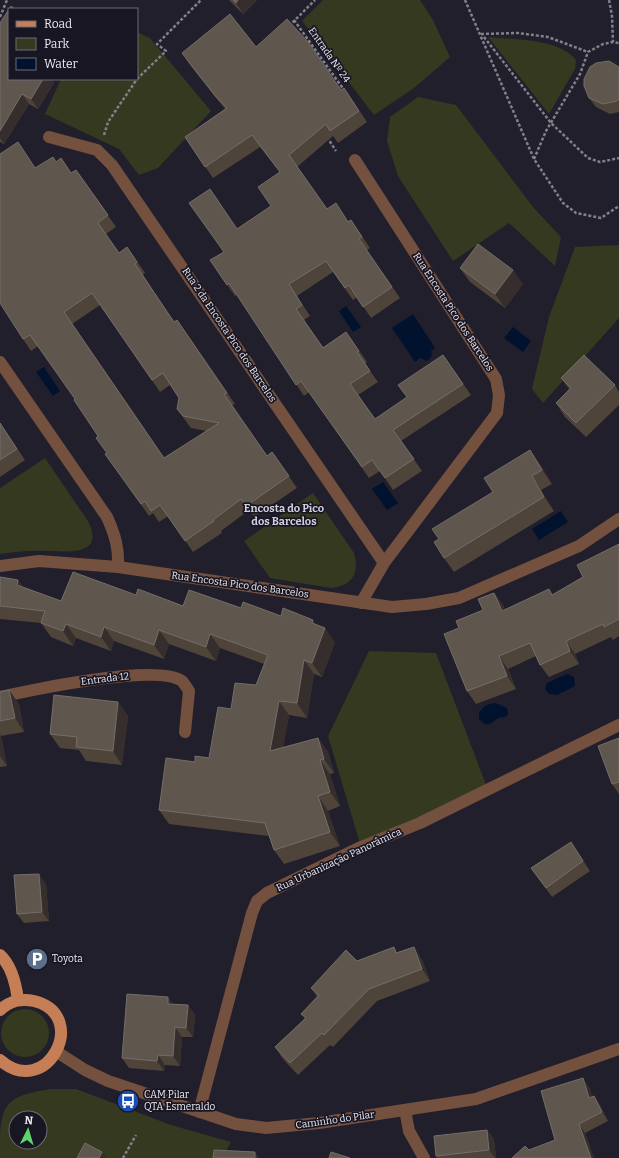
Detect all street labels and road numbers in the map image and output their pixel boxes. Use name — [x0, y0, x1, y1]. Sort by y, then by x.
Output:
street label: Entrada Nº 24 — [305, 25, 353, 85]
street label: Rua Encosta Pico dos Barcelos — [410, 251, 496, 374]
street label: Rua 2 da Encosta Pico dos Barcelos — [179, 266, 279, 405]
street label: Rua Encosta Pico dos Barcelos — [170, 569, 310, 601]
street label: Entrada 12 — [80, 670, 130, 688]
street label: Rua Urbanização Panorâmica — [274, 825, 404, 894]
street label: Caminho do Pilar — [295, 1108, 376, 1131]

